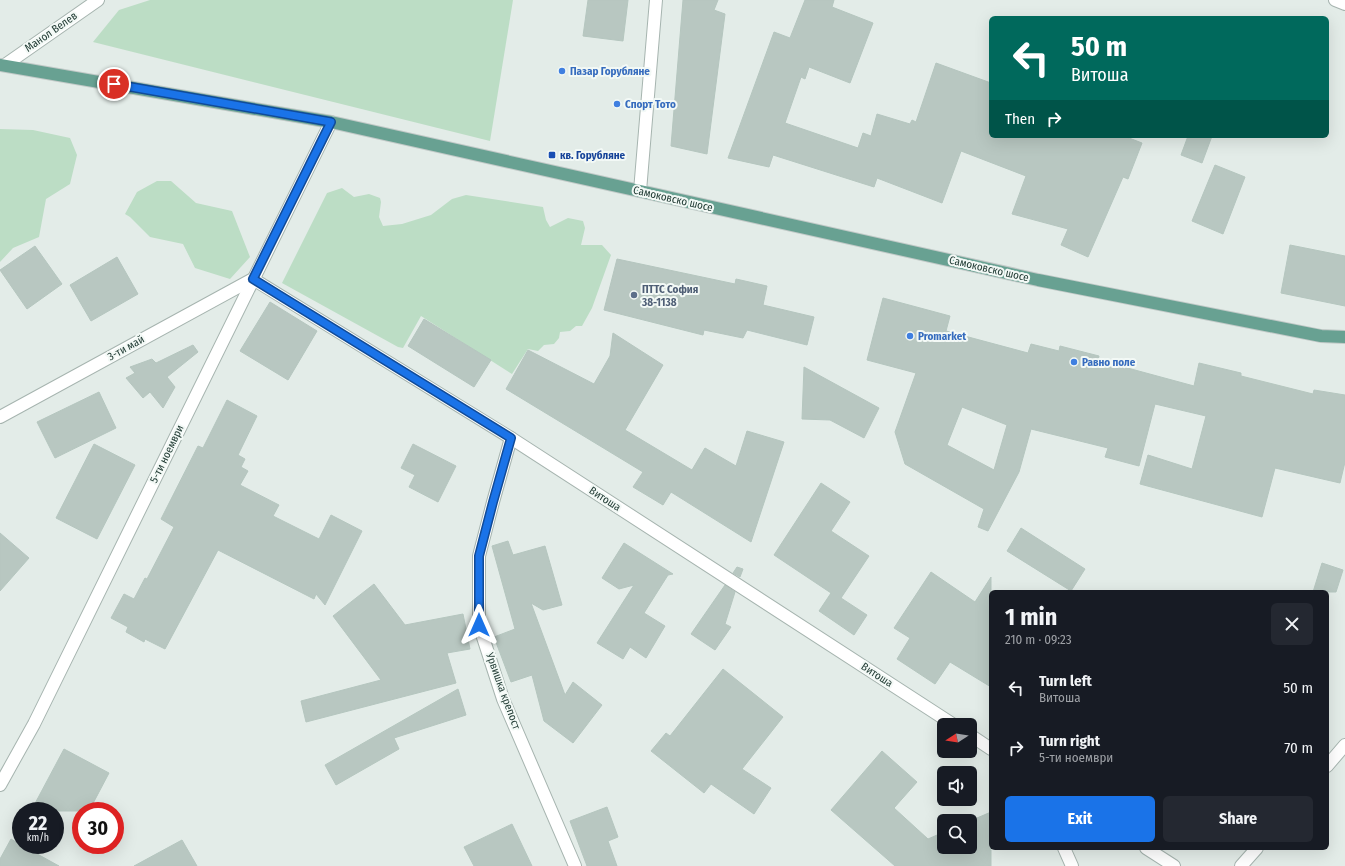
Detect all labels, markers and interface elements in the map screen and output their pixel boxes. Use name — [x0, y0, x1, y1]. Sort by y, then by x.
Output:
street label: Манол Велев — [22, 9, 80, 55]
text: 50 m — [1071, 30, 1127, 63]
icon: left — [1005, 32, 1057, 84]
text: Витоша — [1071, 64, 1129, 86]
place label: Пазар Горубляне — [570, 65, 650, 78]
marker: Пазар Горубляне — [557, 66, 567, 76]
pin — [97, 67, 131, 101]
icon: arrive — [103, 73, 125, 95]
place label: Спорт Тото — [625, 98, 676, 111]
marker: Спорт Тото — [612, 99, 622, 109]
icon: right — [1043, 108, 1065, 130]
text: Then — [1005, 110, 1035, 128]
place label: кв. Горубляне — [560, 149, 626, 162]
marker: кв. Горубляне — [547, 150, 557, 160]
street label: Самоковско шосе — [632, 184, 714, 214]
street label: Самоковско шосе — [948, 254, 1030, 284]
place label: ПТТС София 38-1138 — [641, 283, 698, 309]
marker: ПТТС София 38-1138 — [629, 290, 639, 300]
place label: Promarket — [918, 330, 966, 343]
marker: Promarket — [905, 331, 915, 341]
street label: 3-ти май — [105, 333, 147, 363]
place label: Равно поле — [1082, 356, 1136, 369]
marker: Равно поле — [1069, 357, 1079, 367]
street label: 5-ти ноември — [147, 423, 187, 485]
street label: Витоша — [587, 484, 623, 514]
text: 1 min — [1005, 603, 1057, 631]
button: close — [1271, 603, 1313, 645]
position arrow — [458, 604, 500, 646]
text: 210 m · 09:23 — [1005, 632, 1072, 647]
street label: Урвишка крепост — [483, 650, 523, 732]
street label: Витоша — [859, 660, 895, 690]
text: Turn left — [1039, 672, 1092, 690]
icon: left — [1005, 677, 1027, 699]
text: 50 m — [1283, 679, 1313, 697]
text: Витоша — [1039, 690, 1081, 705]
north arrow — [937, 718, 977, 758]
map controls — [937, 718, 977, 854]
text: Turn right — [1039, 732, 1100, 750]
icon: right — [1005, 737, 1027, 759]
text: 70 m — [1284, 739, 1313, 757]
text: 5-ти ноември — [1039, 750, 1113, 765]
button: sound — [937, 766, 977, 806]
button: Exit — [1005, 796, 1155, 842]
button: Share — [1163, 796, 1313, 842]
speed limit sign: 30 — [72, 802, 124, 854]
text: 22 — [29, 811, 47, 835]
button: search — [937, 814, 977, 854]
text: km/h — [27, 832, 49, 844]

